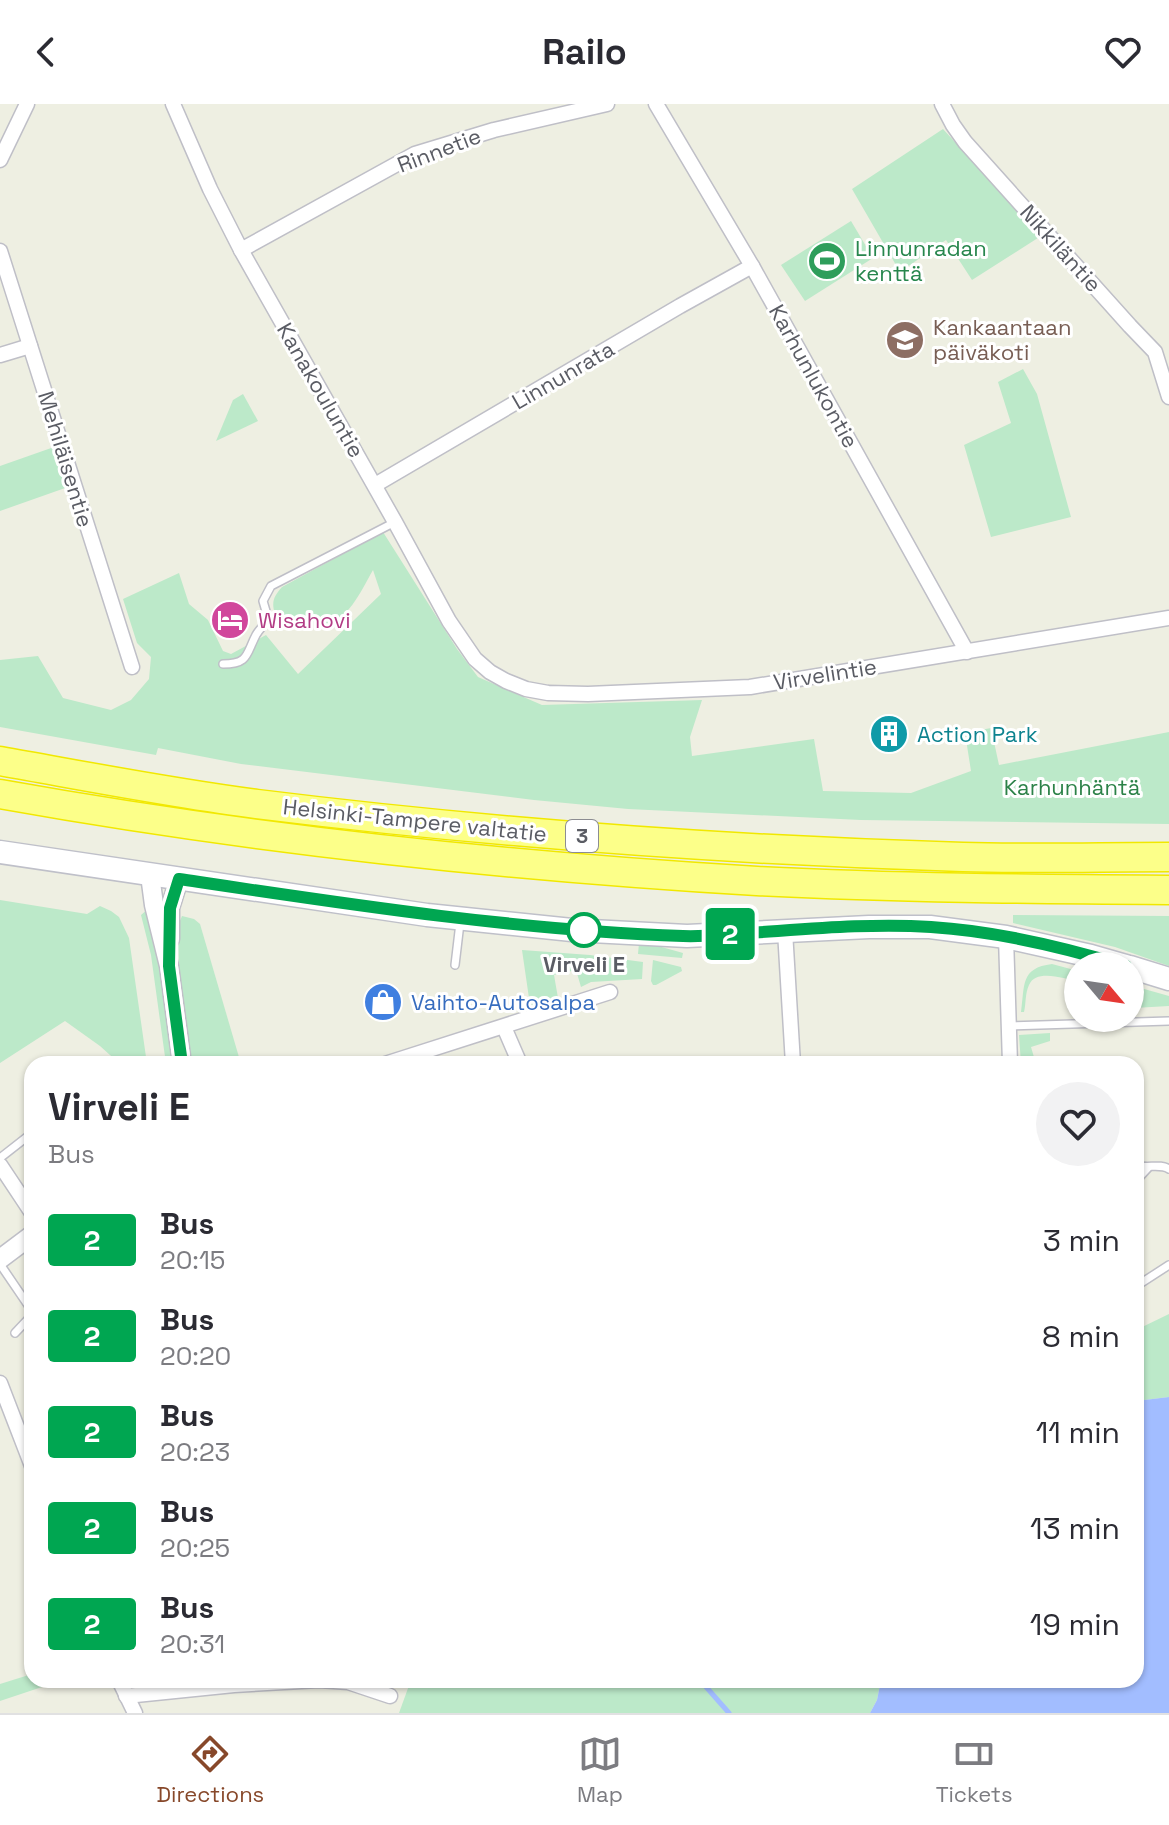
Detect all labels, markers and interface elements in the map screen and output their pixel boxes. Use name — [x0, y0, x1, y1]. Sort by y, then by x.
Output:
text: Railo — [542, 29, 627, 75]
icon: back — [24, 30, 68, 74]
icon: heart — [1101, 30, 1145, 74]
street label: Rinnetie — [393, 121, 485, 179]
street label: Nikkiläntie — [1014, 198, 1108, 298]
place label: Linnunradan kenttä — [855, 234, 987, 287]
sports icon: Linnunradan kenttä — [806, 240, 848, 282]
street label: Karhunlukontie — [763, 299, 865, 453]
place label: Kankaantaan päiväkoti — [933, 313, 1071, 366]
street label: Kanakouluntie — [271, 318, 371, 462]
school or university icon: Kankaantaan päiväkoti — [884, 319, 926, 361]
street label: Linnunrata — [507, 334, 620, 416]
street label: Mehiläisentie — [32, 388, 100, 530]
hotel icon: Wisahovi — [209, 599, 251, 641]
place label: Wisahovi — [258, 606, 351, 634]
street label: Virvelintie — [771, 652, 879, 696]
building icon: Action Park — [868, 713, 910, 755]
place label: Action Park — [917, 720, 1038, 748]
park label: Karhunhäntä — [1004, 773, 1141, 801]
street label: Helsinki-Tampere valtatie — [282, 792, 548, 848]
road number: 3 — [566, 820, 598, 852]
line badge: 2 — [704, 908, 756, 960]
marker: Virveli E — [567, 913, 601, 947]
text: 2 — [722, 916, 738, 952]
place label: Virveli E — [543, 950, 625, 978]
north arrow — [1064, 952, 1144, 1032]
map controls — [1064, 952, 1144, 1032]
shop icon: Vaihto-Autosalpa — [362, 981, 404, 1023]
place label: Vaihto-Autosalpa — [411, 988, 595, 1016]
button: heart — [1036, 1082, 1120, 1166]
text: Virveli E — [48, 1083, 190, 1131]
text: Bus — [48, 1137, 95, 1171]
text: Bus — [160, 1204, 214, 1243]
text: 3 min — [1043, 1221, 1120, 1260]
text: 2 — [84, 1222, 100, 1258]
text: 20:15 — [160, 1243, 225, 1277]
text: Bus — [160, 1300, 214, 1339]
text: 8 min — [1042, 1317, 1120, 1356]
text: 2 — [84, 1318, 100, 1354]
text: 20:20 — [160, 1339, 231, 1373]
text: Bus — [160, 1396, 214, 1435]
text: 11 min — [1036, 1413, 1120, 1452]
text: 2 — [84, 1414, 100, 1450]
text: 20:23 — [160, 1435, 230, 1469]
text: Bus — [160, 1492, 214, 1531]
text: 13 min — [1030, 1509, 1120, 1548]
text: 2 — [84, 1510, 100, 1546]
text: 20:25 — [160, 1531, 230, 1565]
text: Bus — [160, 1588, 214, 1627]
text: 19 min — [1030, 1605, 1120, 1644]
text: 2 — [84, 1606, 100, 1642]
text: 20:31 — [160, 1627, 225, 1661]
tab: Directions — [156, 1732, 264, 1808]
tab: Map — [577, 1732, 623, 1808]
tab: Tickets — [936, 1732, 1013, 1808]

